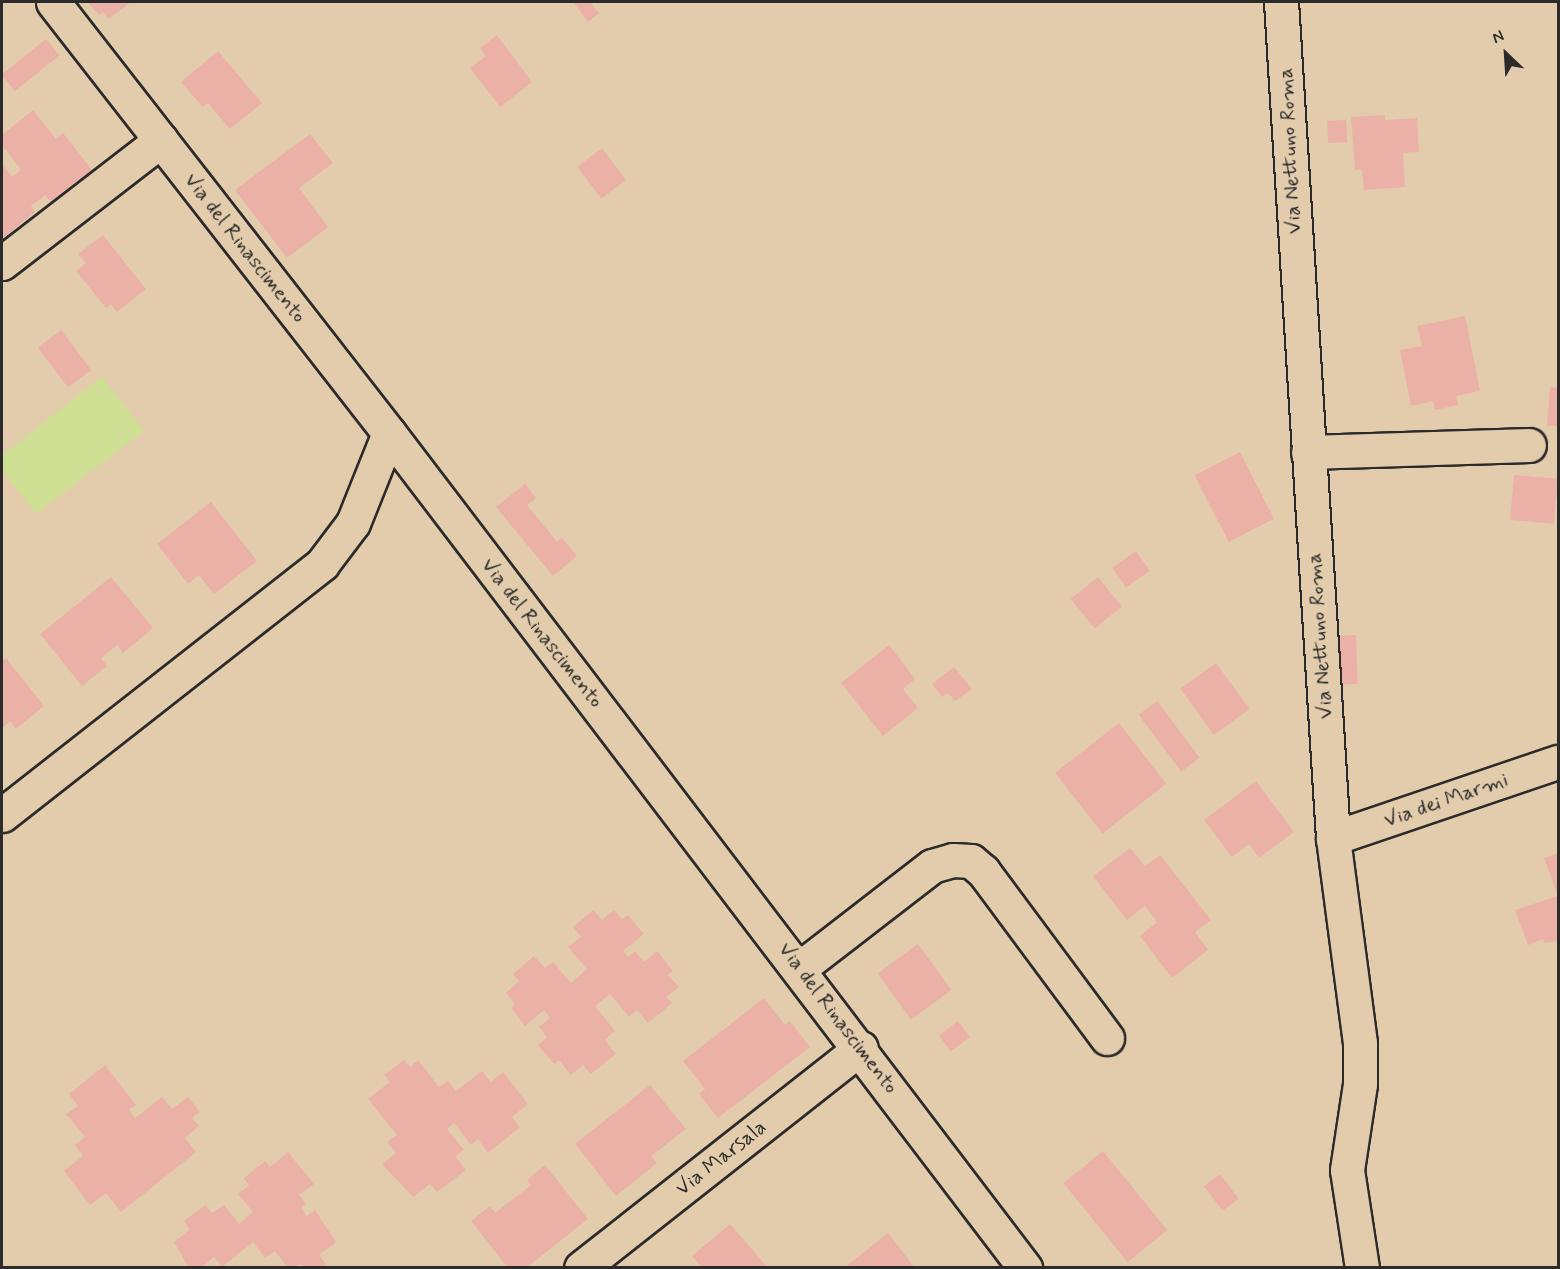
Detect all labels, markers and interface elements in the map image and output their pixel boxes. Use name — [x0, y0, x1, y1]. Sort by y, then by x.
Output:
north arrow — [1476, 24, 1536, 84]
text: N — [1489, 25, 1507, 49]
street label: Via Nettuno Roma — [1273, 68, 1307, 234]
street label: Via del Rinascimento — [176, 165, 314, 331]
street label: Via del Rinascimento — [473, 550, 611, 716]
street label: Via Nettuno Roma — [1302, 553, 1338, 719]
street label: Via dei Marmi — [1381, 767, 1511, 833]
street label: Via del Rinascimento — [770, 934, 906, 1102]
street label: Via Marsala — [670, 1115, 772, 1201]

